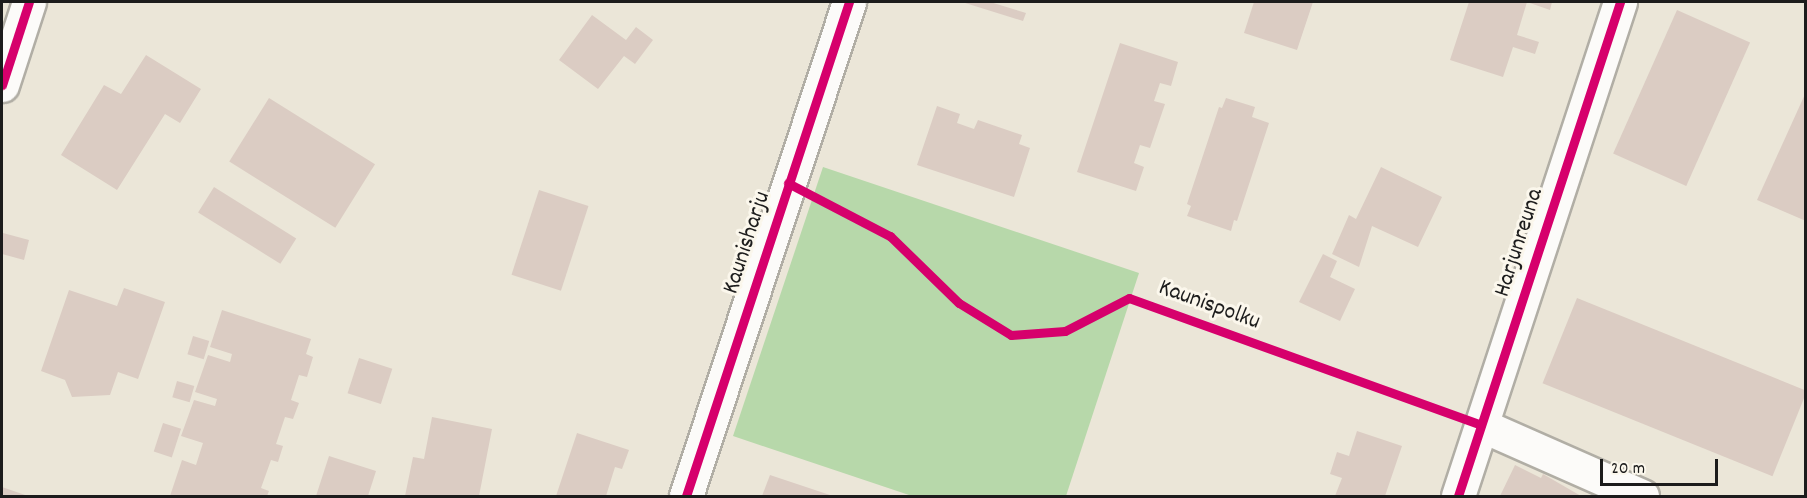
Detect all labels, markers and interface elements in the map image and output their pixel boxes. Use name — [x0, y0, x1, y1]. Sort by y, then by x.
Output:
street label: Harjunreuna — [1489, 185, 1551, 301]
street label: Kaunisharju — [718, 188, 778, 298]
street label: Kaunispolku — [1154, 274, 1264, 338]
scale bar — [1603, 447, 1722, 485]
text: 20 m — [1611, 457, 1645, 482]

